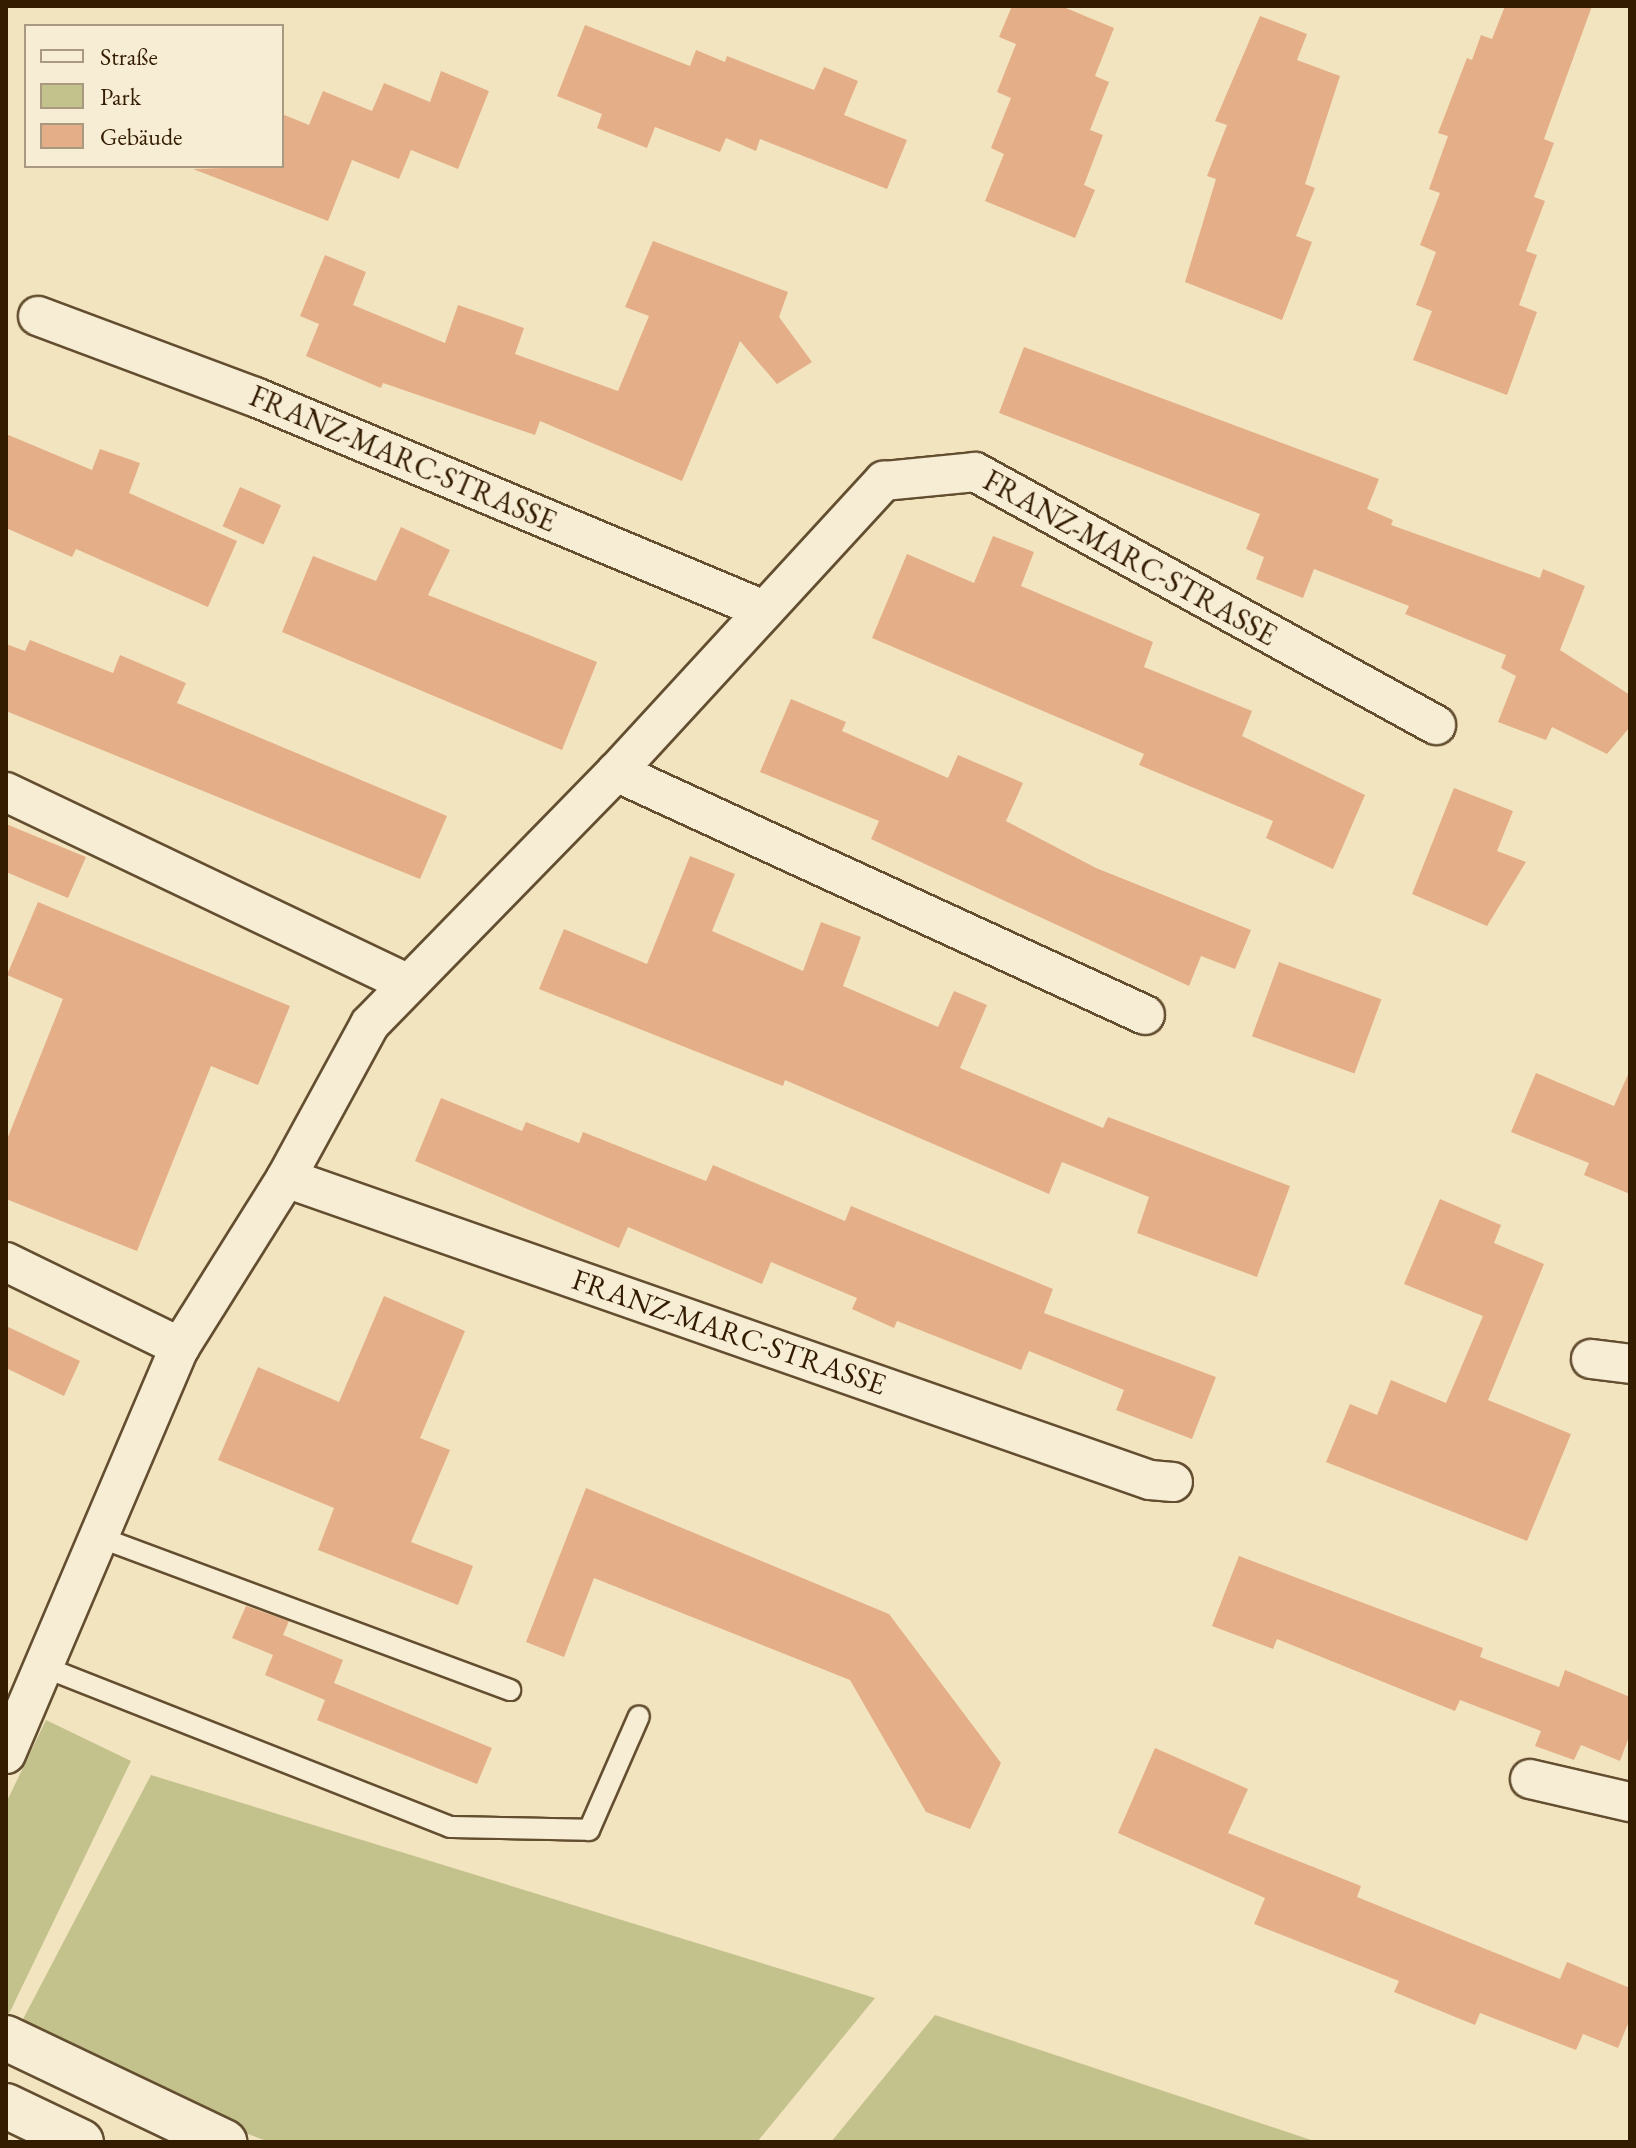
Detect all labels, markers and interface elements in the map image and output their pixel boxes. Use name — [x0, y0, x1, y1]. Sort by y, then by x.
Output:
legend — [24, 24, 284, 168]
text: Straße — [100, 41, 158, 72]
text: Park — [100, 81, 141, 112]
text: Gebäude — [100, 121, 182, 152]
street label: FRANZ-MARC-STRASSE — [244, 378, 562, 540]
street label: FRANZ-MARC-STRASSE — [977, 462, 1283, 654]
street label: FRANZ-MARC-STRASSE — [567, 1261, 891, 1403]

